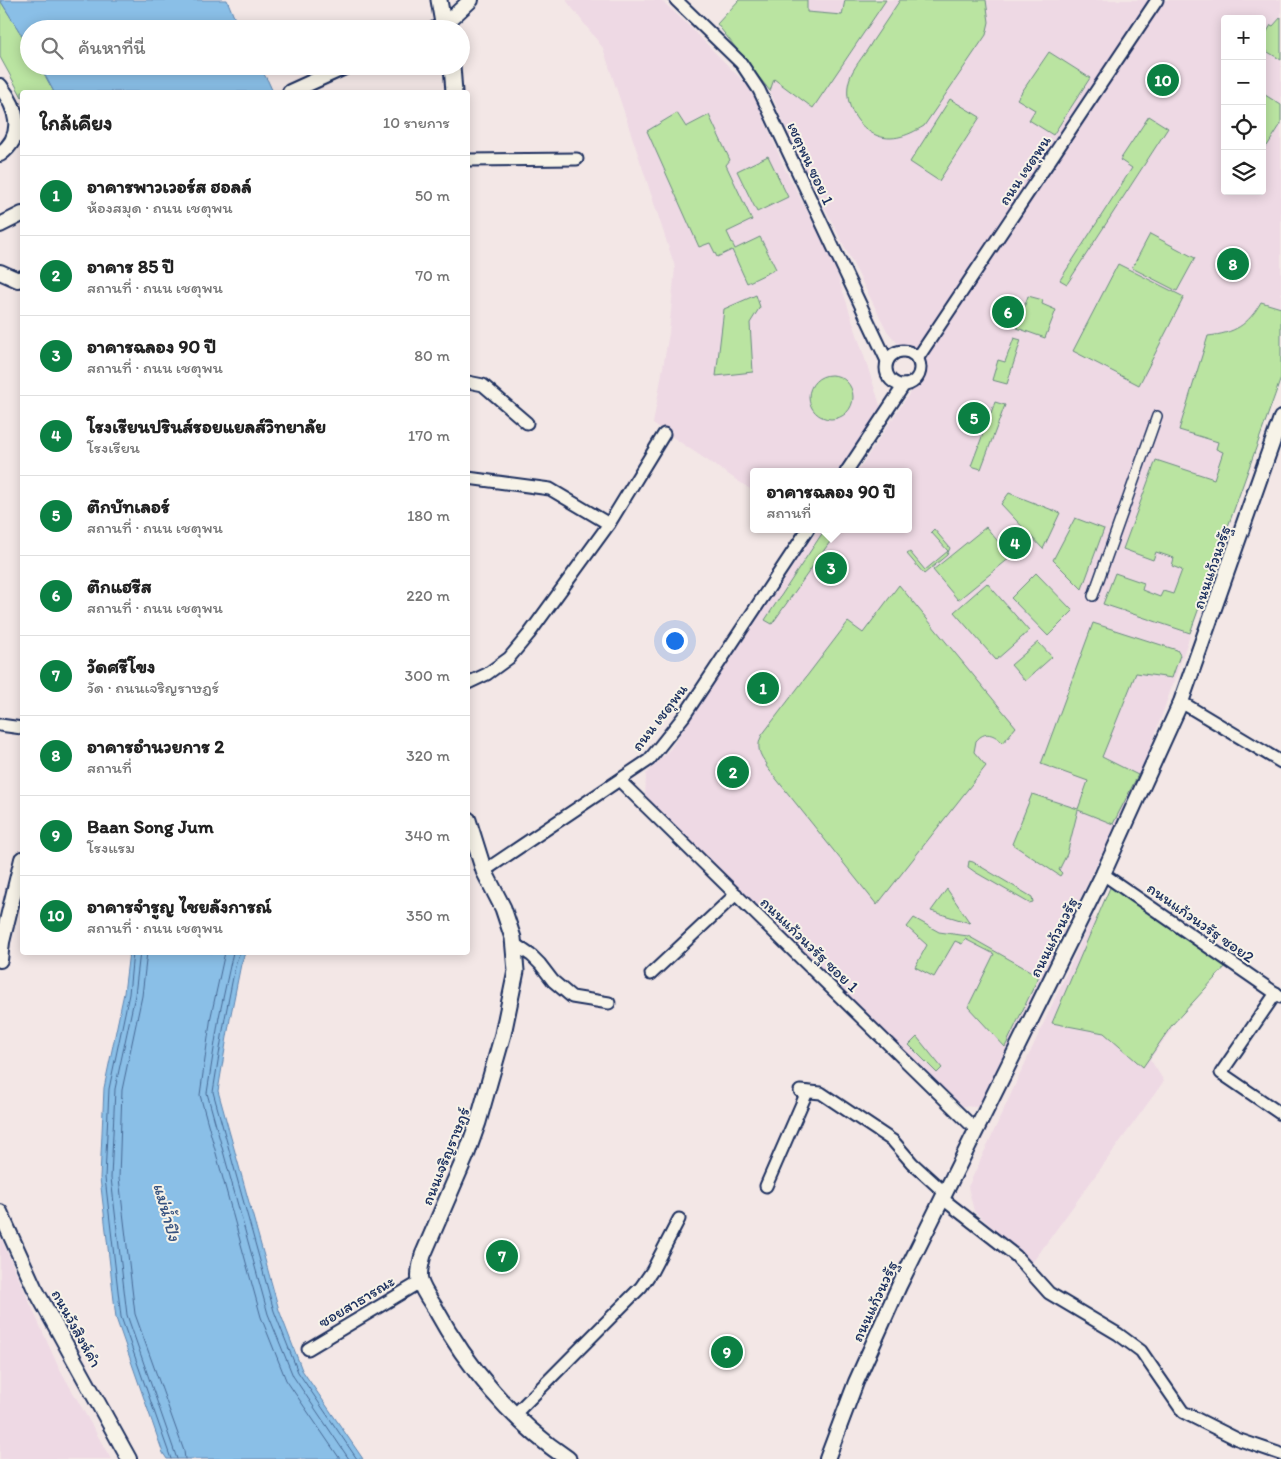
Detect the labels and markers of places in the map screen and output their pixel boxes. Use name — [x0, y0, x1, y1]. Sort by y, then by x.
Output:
pin: 10 — [1147, 61, 1179, 99]
pin: 8 — [1217, 245, 1249, 283]
pin: 6 — [992, 293, 1024, 331]
pin: 5 — [958, 399, 990, 437]
pin: 4 — [999, 524, 1031, 562]
pin: 3 — [815, 549, 847, 587]
pin: 1 — [747, 669, 779, 707]
pin: 2 — [717, 753, 749, 791]
pin: 7 — [486, 1237, 518, 1275]
pin: 9 — [711, 1333, 743, 1371]

